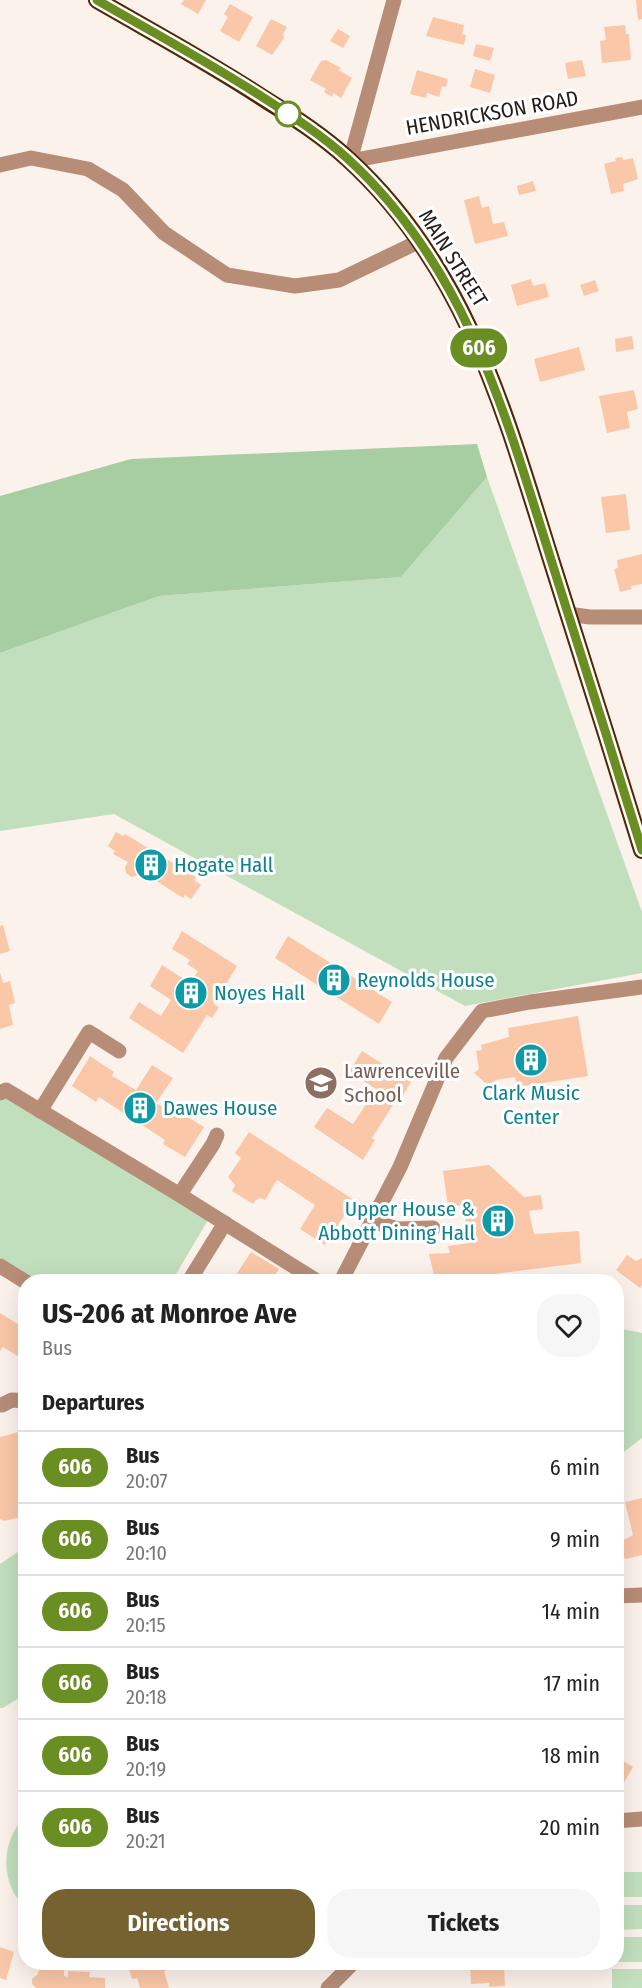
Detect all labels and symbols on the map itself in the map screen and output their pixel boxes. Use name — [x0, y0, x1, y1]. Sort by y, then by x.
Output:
street label: HENDRICKSON ROAD — [404, 85, 580, 141]
unlabelled marker — [275, 101, 301, 127]
street label: MAIN STREET — [413, 205, 493, 312]
line badge: 606 — [444, 328, 514, 368]
building icon: Hogate Hall — [133, 847, 169, 883]
place label: Hogate Hall — [174, 852, 274, 878]
building icon: Reynolds House — [316, 962, 352, 998]
place label: Reynolds House — [357, 967, 495, 993]
building icon: Noyes Hall — [173, 975, 209, 1011]
place label: Noyes Hall — [214, 980, 306, 1006]
building icon: Clark Music Center — [513, 1042, 549, 1078]
place label: Lawrenceville School — [344, 1058, 460, 1108]
school or university icon: Lawrenceville School — [303, 1065, 339, 1101]
place label: Clark Music Center — [482, 1080, 580, 1130]
building icon: Dawes House — [122, 1090, 158, 1126]
place label: Dawes House — [163, 1095, 277, 1121]
place label: Upper House & Abbott Dining Hall — [318, 1196, 475, 1246]
building icon: Upper House & Abbott Dining Hall — [480, 1203, 516, 1239]

